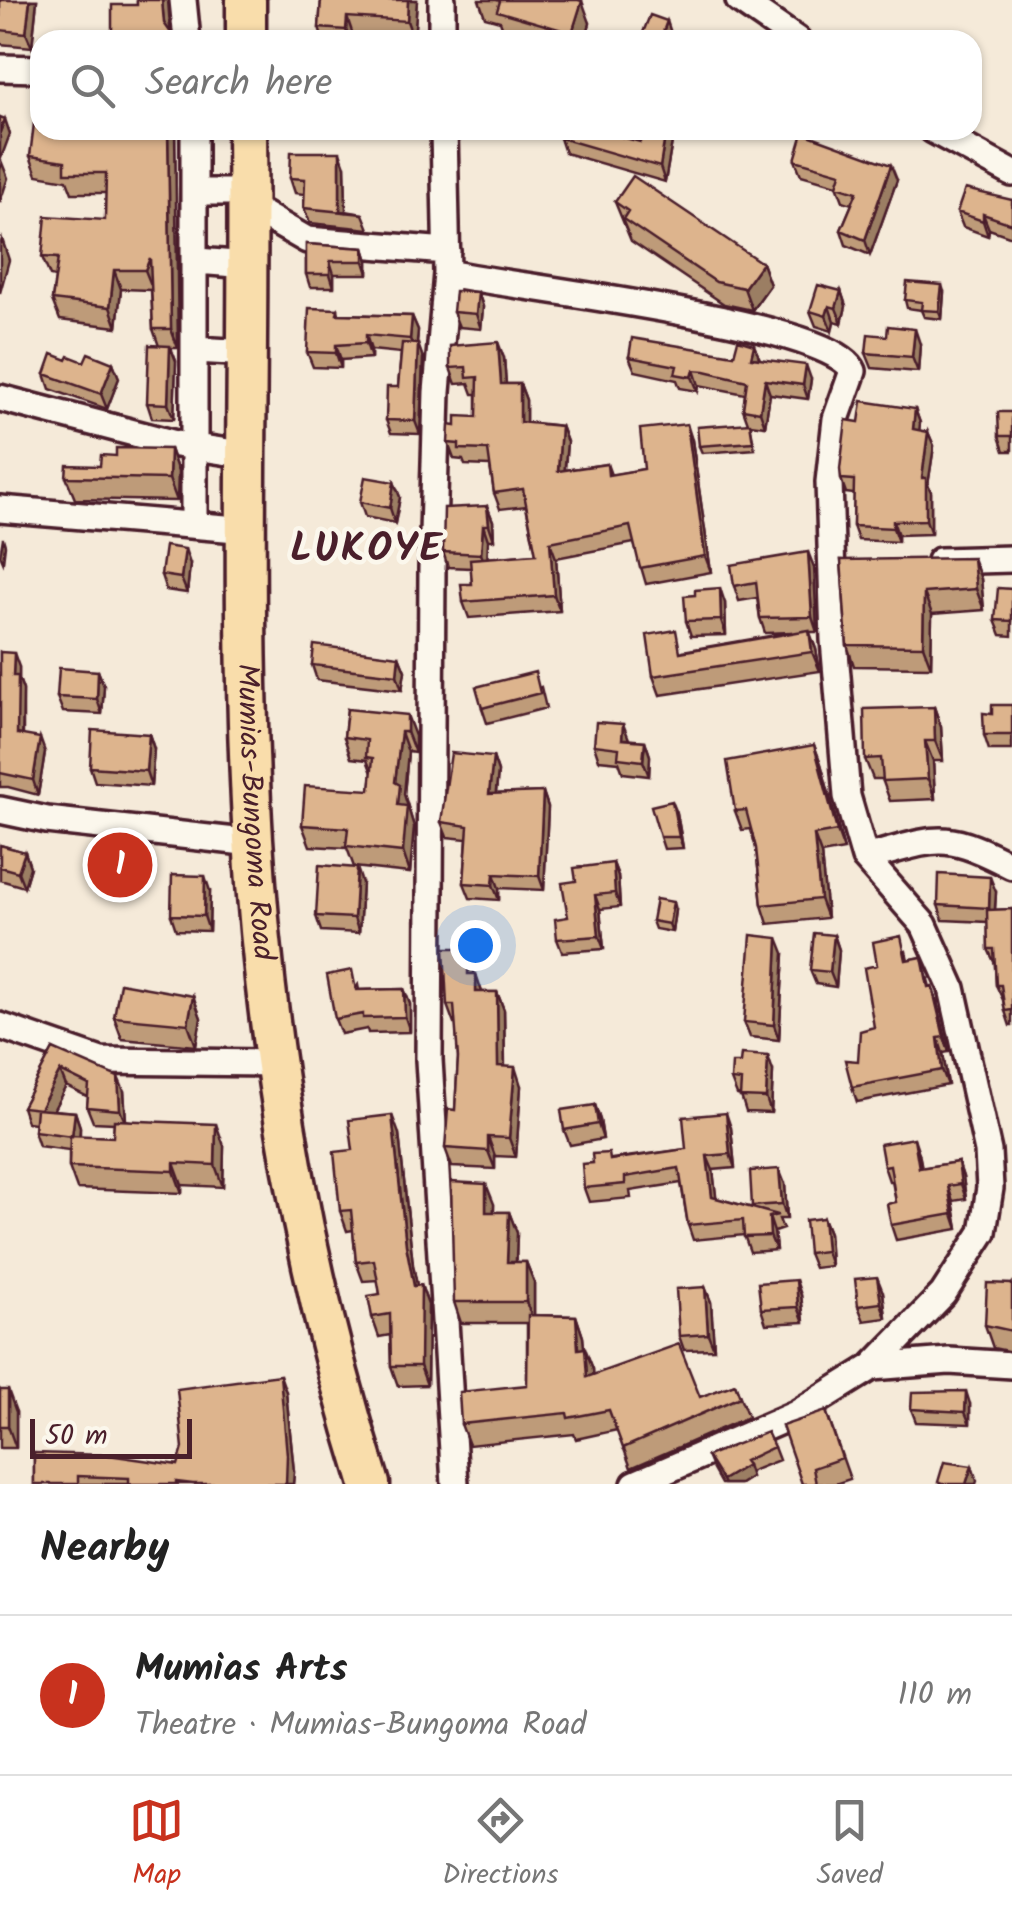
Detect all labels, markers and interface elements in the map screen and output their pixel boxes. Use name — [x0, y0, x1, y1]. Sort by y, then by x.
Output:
search box — [30, 30, 982, 140]
text: Search here — [145, 55, 332, 115]
icon: search — [65, 58, 120, 113]
district label: LUKOYE — [290, 518, 444, 582]
street label: Mumias-Bungoma Road — [223, 663, 287, 964]
pin: 1 — [88, 828, 152, 902]
your location — [450, 920, 501, 971]
scale bar — [30, 1414, 192, 1458]
text: 50 m — [45, 1414, 108, 1459]
text: Nearby — [40, 1516, 169, 1583]
text: Mumias Arts — [135, 1640, 348, 1700]
text: 1 — [68, 1670, 77, 1721]
text: 110 m — [898, 1670, 972, 1721]
text: Theatre · Mumias-Bungoma Road — [135, 1700, 586, 1751]
tab: Map — [129, 1793, 184, 1898]
tab: Directions — [442, 1793, 558, 1898]
tab: Saved — [817, 1793, 883, 1898]

